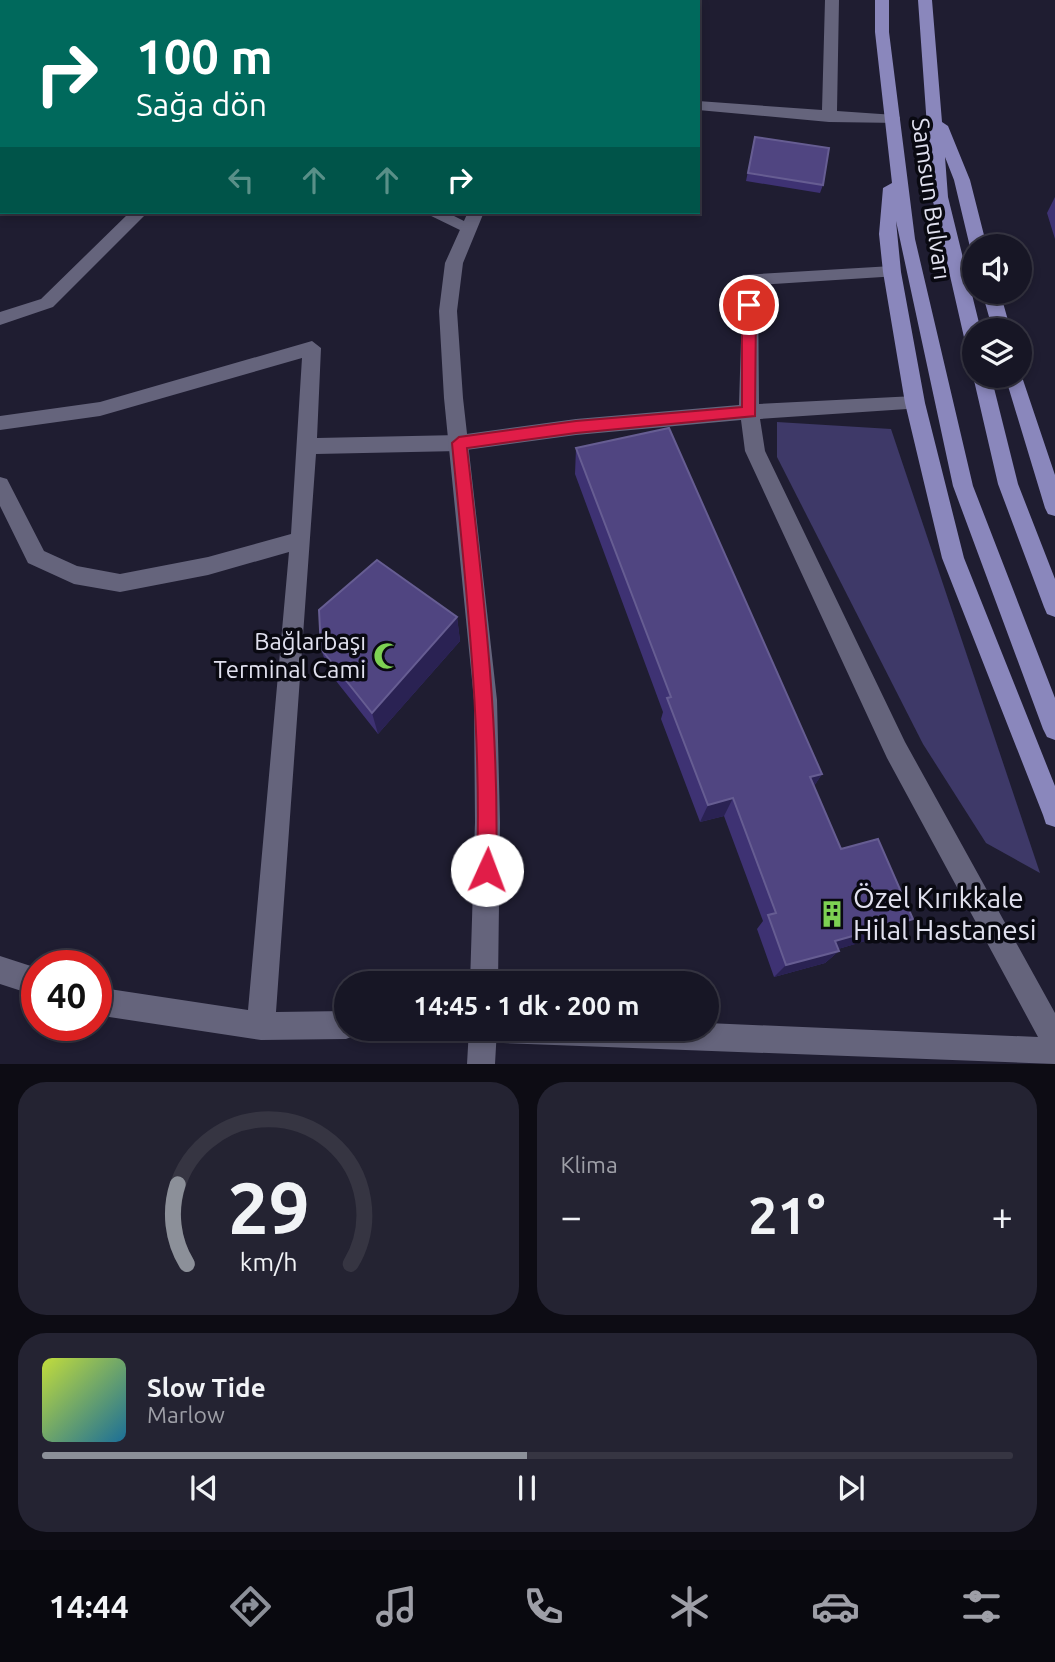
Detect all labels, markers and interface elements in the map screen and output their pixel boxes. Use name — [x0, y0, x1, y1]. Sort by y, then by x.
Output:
icon: right — [21, 28, 112, 119]
text: 100 m — [136, 28, 273, 83]
text: Sağa dön — [136, 86, 267, 122]
street label: Samsun Bulvarı — [907, 116, 956, 282]
icon: left — [222, 161, 260, 199]
icon: ahead — [295, 161, 333, 199]
icon: ahead — [368, 161, 406, 199]
icon: right — [441, 161, 479, 199]
map controls — [962, 234, 1032, 388]
button: sound — [962, 234, 1032, 304]
pin — [719, 275, 779, 335]
icon: arrive — [730, 286, 768, 324]
button: layers — [962, 318, 1032, 388]
place label: Bağlarbaşı Terminal Cami — [213, 628, 366, 683]
mosque icon: Bağlarbaşı Terminal Cami — [372, 641, 402, 671]
position arrow — [450, 833, 524, 907]
place label: Özel Kırıkkale Hilal Hastanesi — [853, 882, 1037, 945]
building icon: Özel Kırıkkale Hilal Hastanesi — [817, 899, 847, 929]
speed limit sign: 40 — [21, 950, 112, 1041]
text: 14:45 · 1 dk · 200 m — [413, 991, 640, 1020]
text: Klima — [561, 1152, 618, 1177]
text: 29 — [227, 1167, 309, 1249]
text: 21° — [748, 1186, 825, 1244]
text: − — [561, 1195, 582, 1237]
text: + — [992, 1195, 1013, 1237]
text: km/h — [239, 1248, 297, 1276]
text: Slow Tide — [147, 1373, 266, 1402]
text: Marlow — [147, 1402, 225, 1427]
icon: previous — [185, 1469, 223, 1507]
icon: pause — [508, 1469, 546, 1507]
icon: next — [832, 1469, 870, 1507]
icon: directions — [226, 1582, 275, 1631]
icon: music — [372, 1582, 421, 1631]
icon: phone — [519, 1582, 568, 1631]
icon: climate — [665, 1582, 714, 1631]
icon: car — [811, 1582, 860, 1631]
icon: filters — [957, 1582, 1006, 1631]
text: 14:44 — [49, 1588, 129, 1624]

